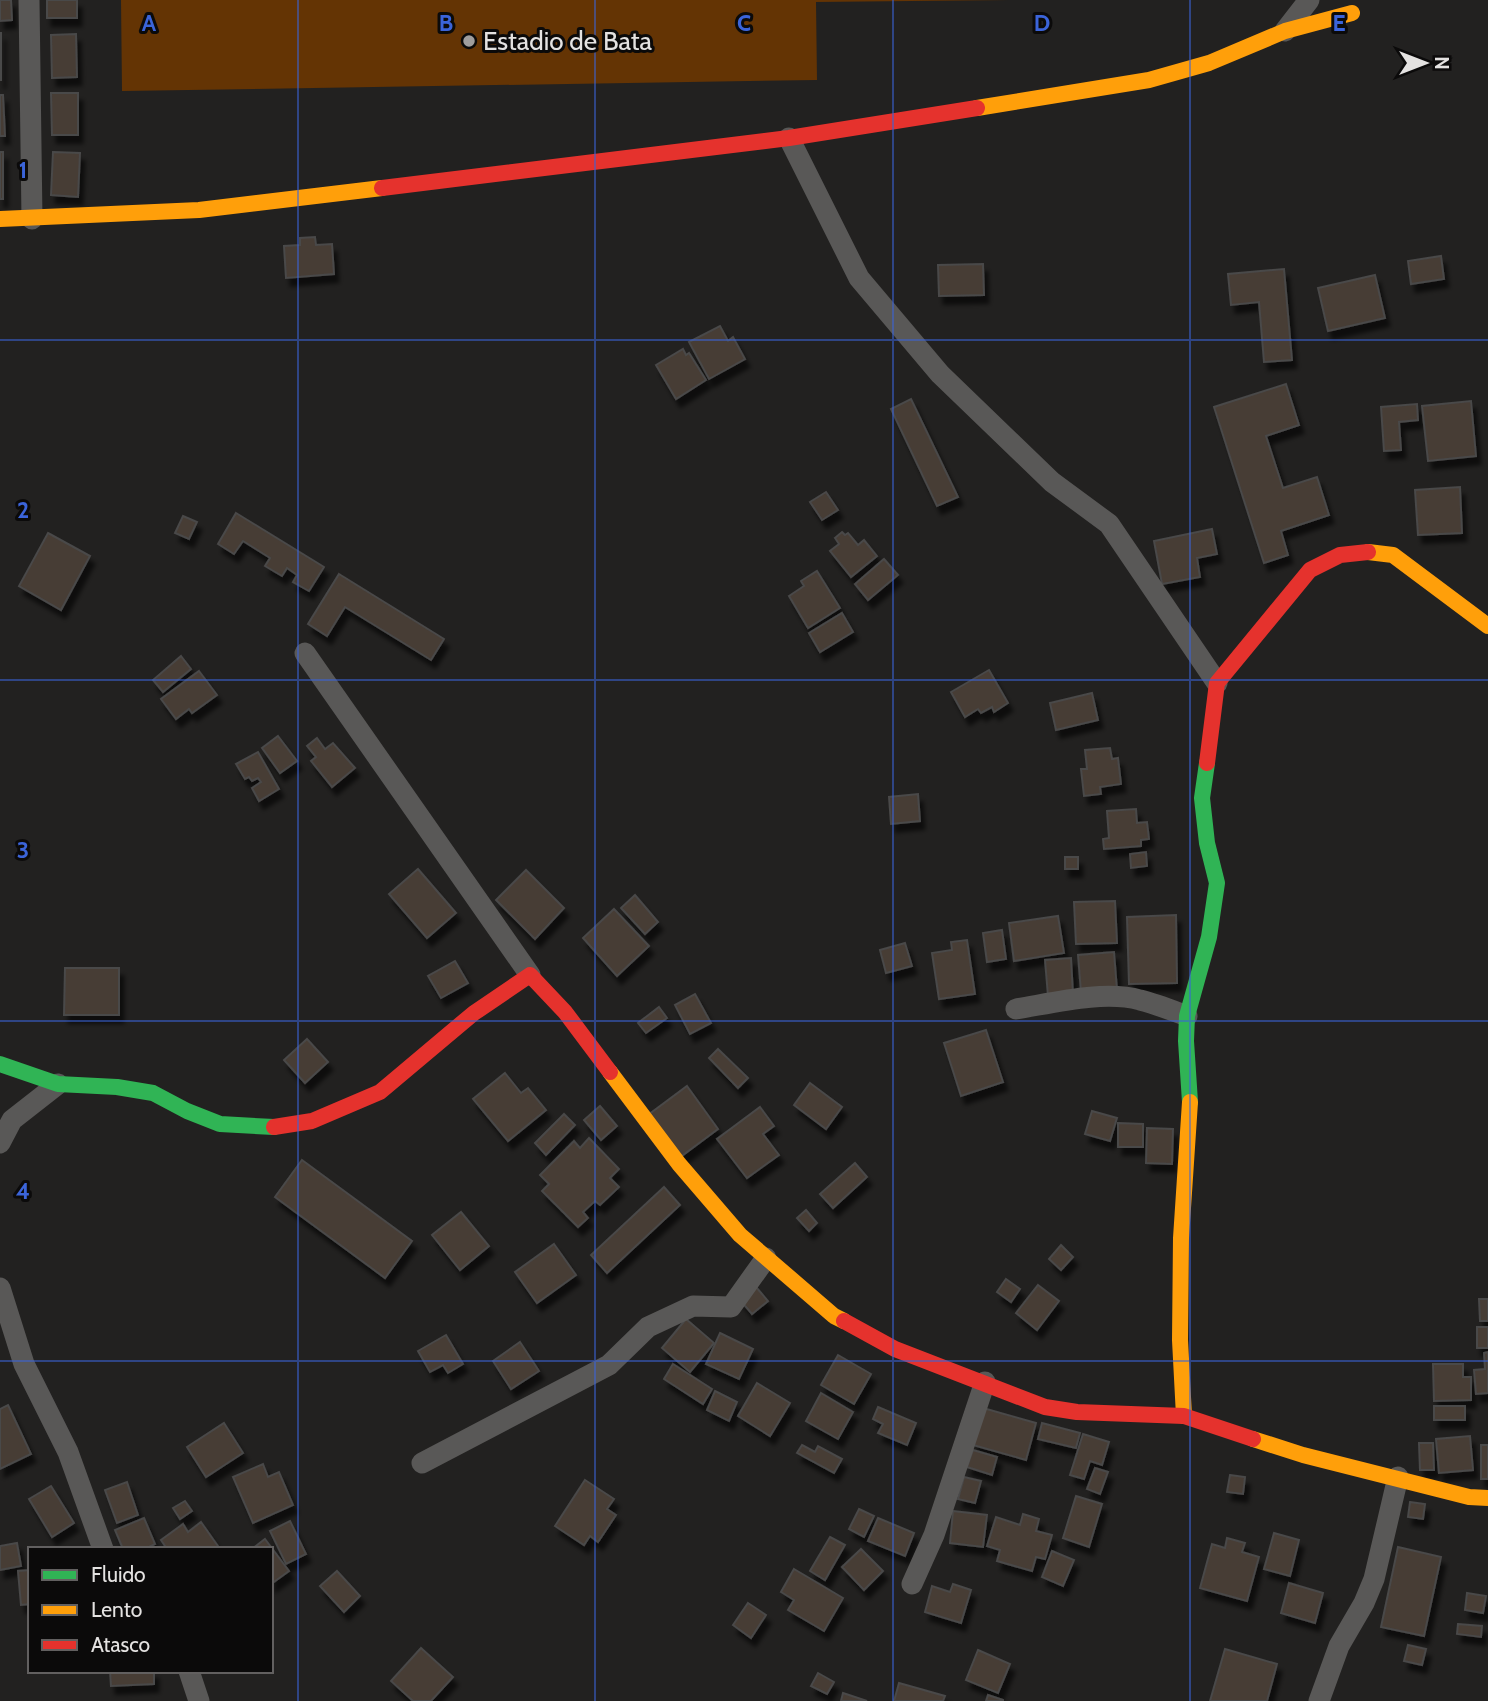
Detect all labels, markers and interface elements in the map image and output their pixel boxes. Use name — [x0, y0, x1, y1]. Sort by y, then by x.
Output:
text: A — [142, 9, 157, 37]
text: B — [439, 9, 453, 37]
text: C — [737, 9, 751, 37]
text: D — [1034, 9, 1050, 37]
text: E — [1332, 9, 1346, 37]
place label: Estadio de Bata — [483, 25, 652, 57]
north arrow — [1390, 28, 1460, 98]
marker: Estadio de Bata — [461, 33, 477, 49]
text: N — [1430, 56, 1453, 70]
text: 1 — [19, 156, 27, 184]
text: 2 — [17, 496, 29, 524]
text: 3 — [17, 836, 29, 864]
text: 4 — [16, 1177, 30, 1205]
legend — [28, 1547, 273, 1673]
text: Fluido — [91, 1562, 146, 1587]
text: Lento — [91, 1597, 142, 1622]
text: Atasco — [91, 1632, 150, 1657]

